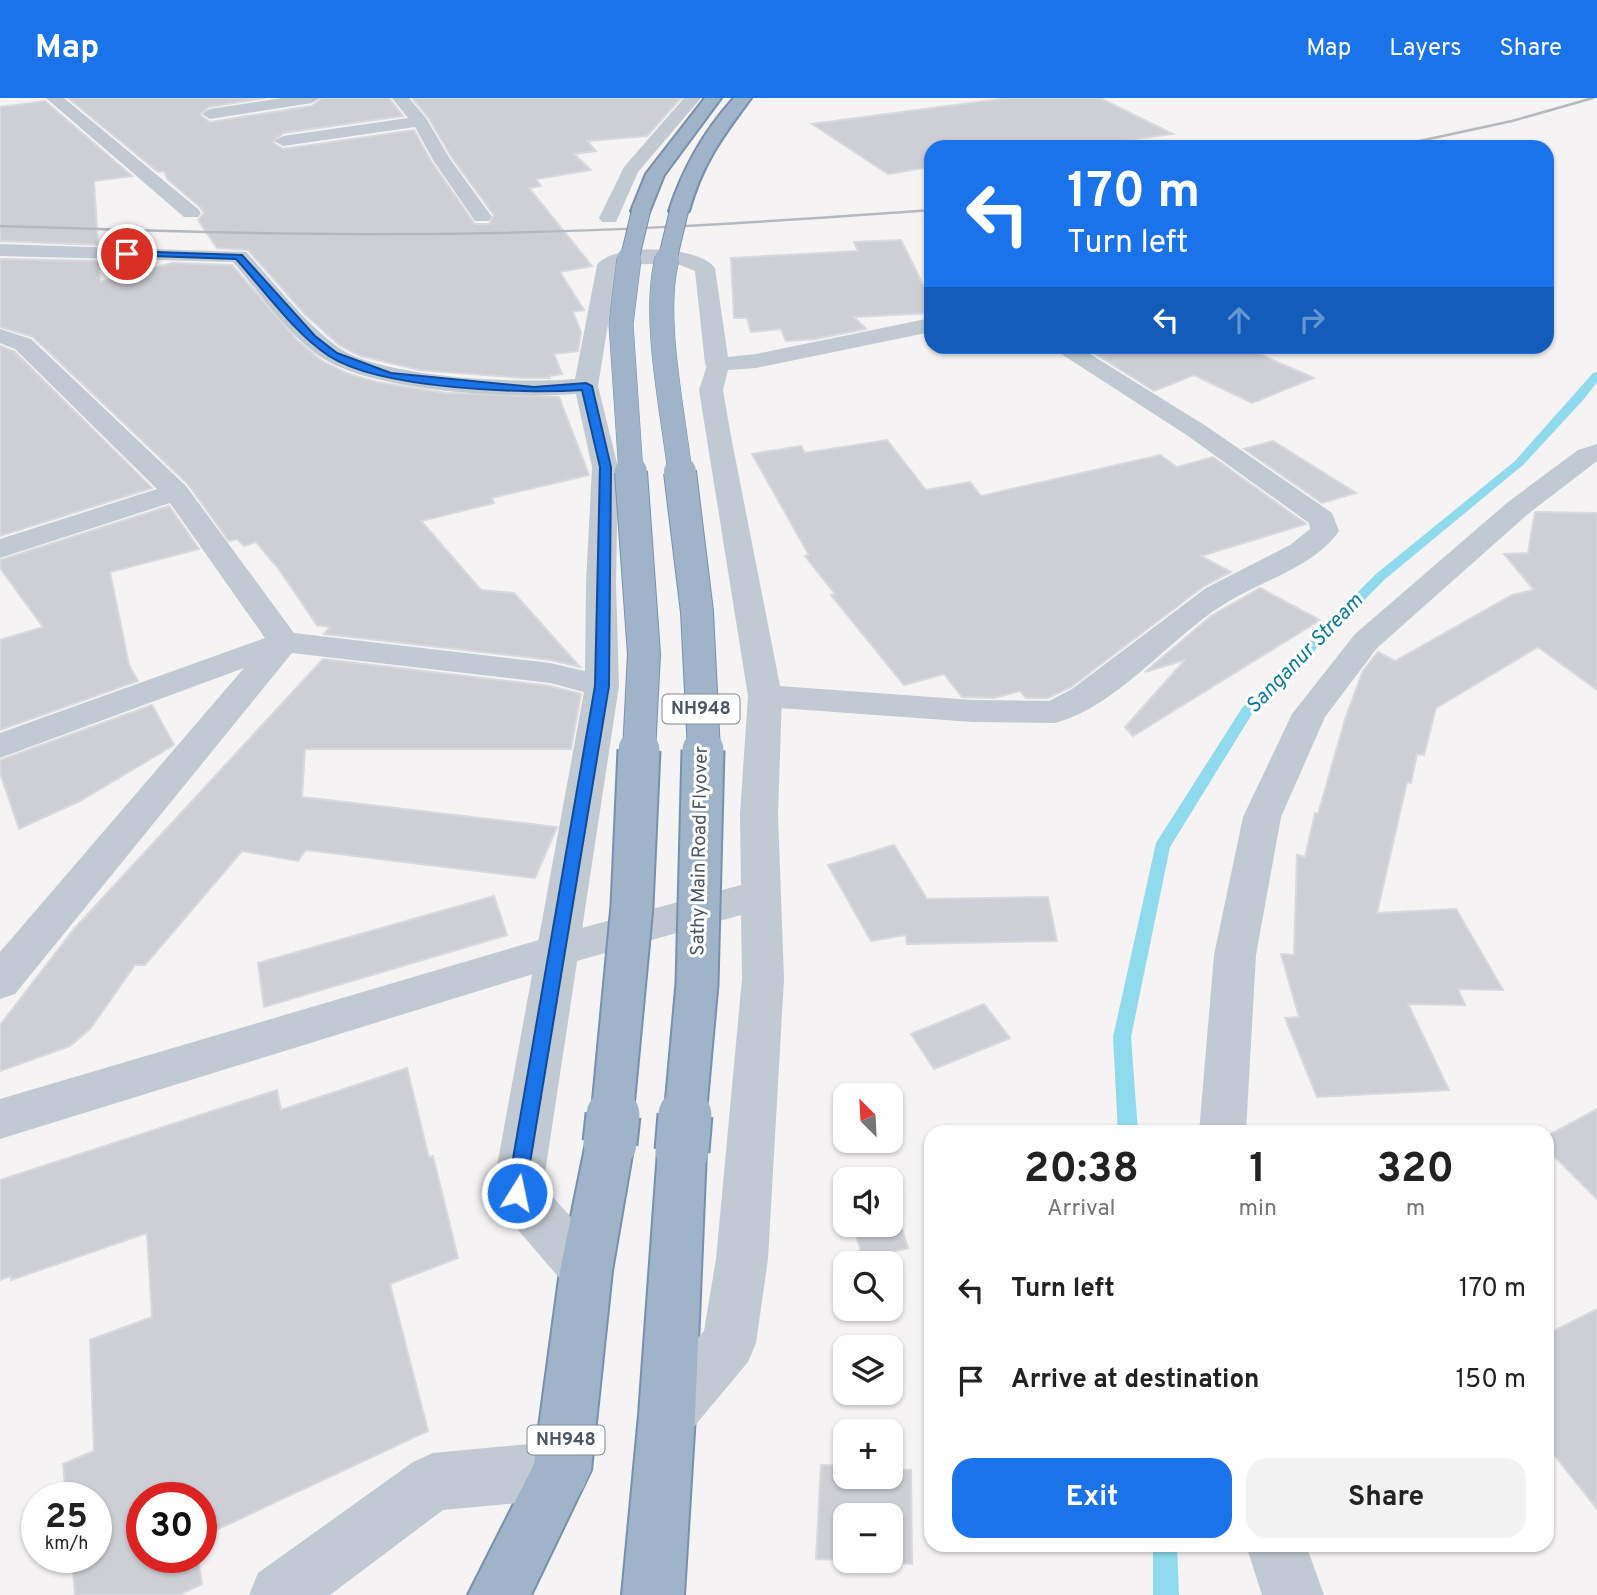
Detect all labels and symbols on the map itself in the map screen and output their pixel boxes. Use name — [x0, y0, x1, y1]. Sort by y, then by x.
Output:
pin — [97, 224, 157, 284]
water label: Sanganur Stream — [1241, 587, 1370, 720]
road number: NH948 — [662, 694, 740, 724]
street label: Sathy Main Road Flyover — [686, 745, 714, 956]
north arrow — [833, 1083, 903, 1153]
position arrow — [480, 1156, 554, 1230]
road number: NH948 — [528, 1426, 604, 1455]
speed limit sign: 30 — [126, 1482, 217, 1573]

